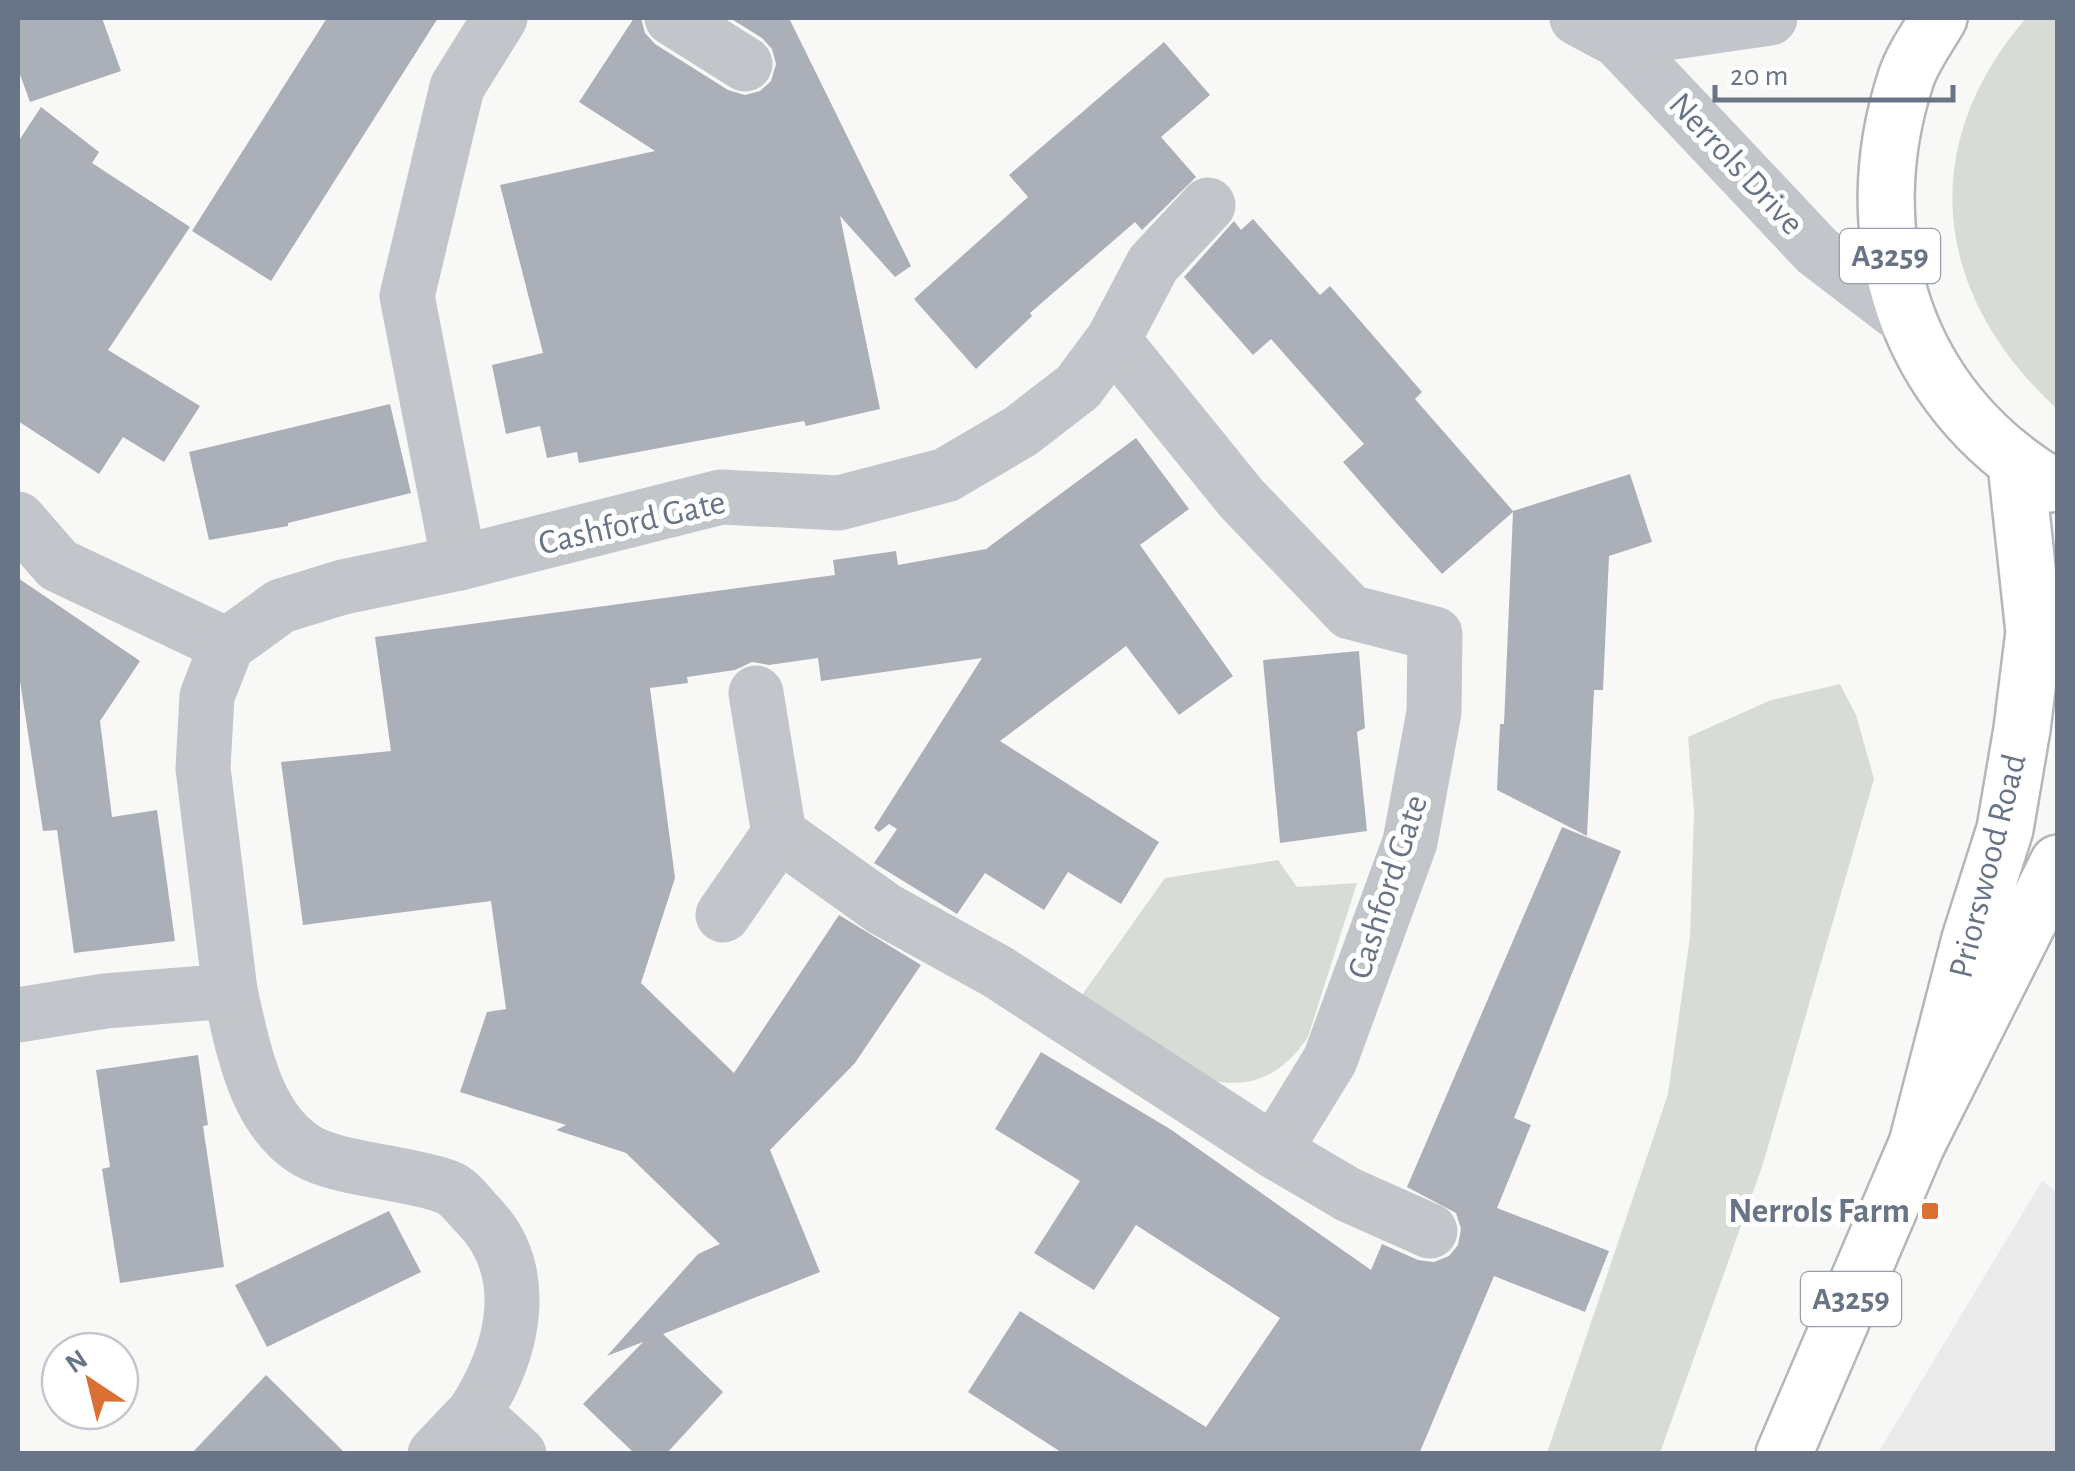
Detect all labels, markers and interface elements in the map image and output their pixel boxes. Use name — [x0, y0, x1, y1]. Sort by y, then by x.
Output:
scale bar — [1715, 40, 1952, 102]
text: 20 m — [1730, 61, 1788, 91]
street label: Nerrols Drive — [1662, 87, 1810, 241]
road number: A3259 — [1840, 229, 1940, 283]
street label: Cashford Gate — [535, 484, 729, 562]
street label: Priorswood Road — [1943, 750, 2033, 982]
street label: Cashford Gate — [1342, 791, 1434, 983]
place label: Nerrols Farm — [1728, 1194, 1910, 1229]
marker: Nerrols Farm — [1919, 1200, 1941, 1222]
road number: A3259 — [1801, 1272, 1901, 1326]
north arrow — [40, 1331, 140, 1431]
text: N — [61, 1345, 93, 1379]

